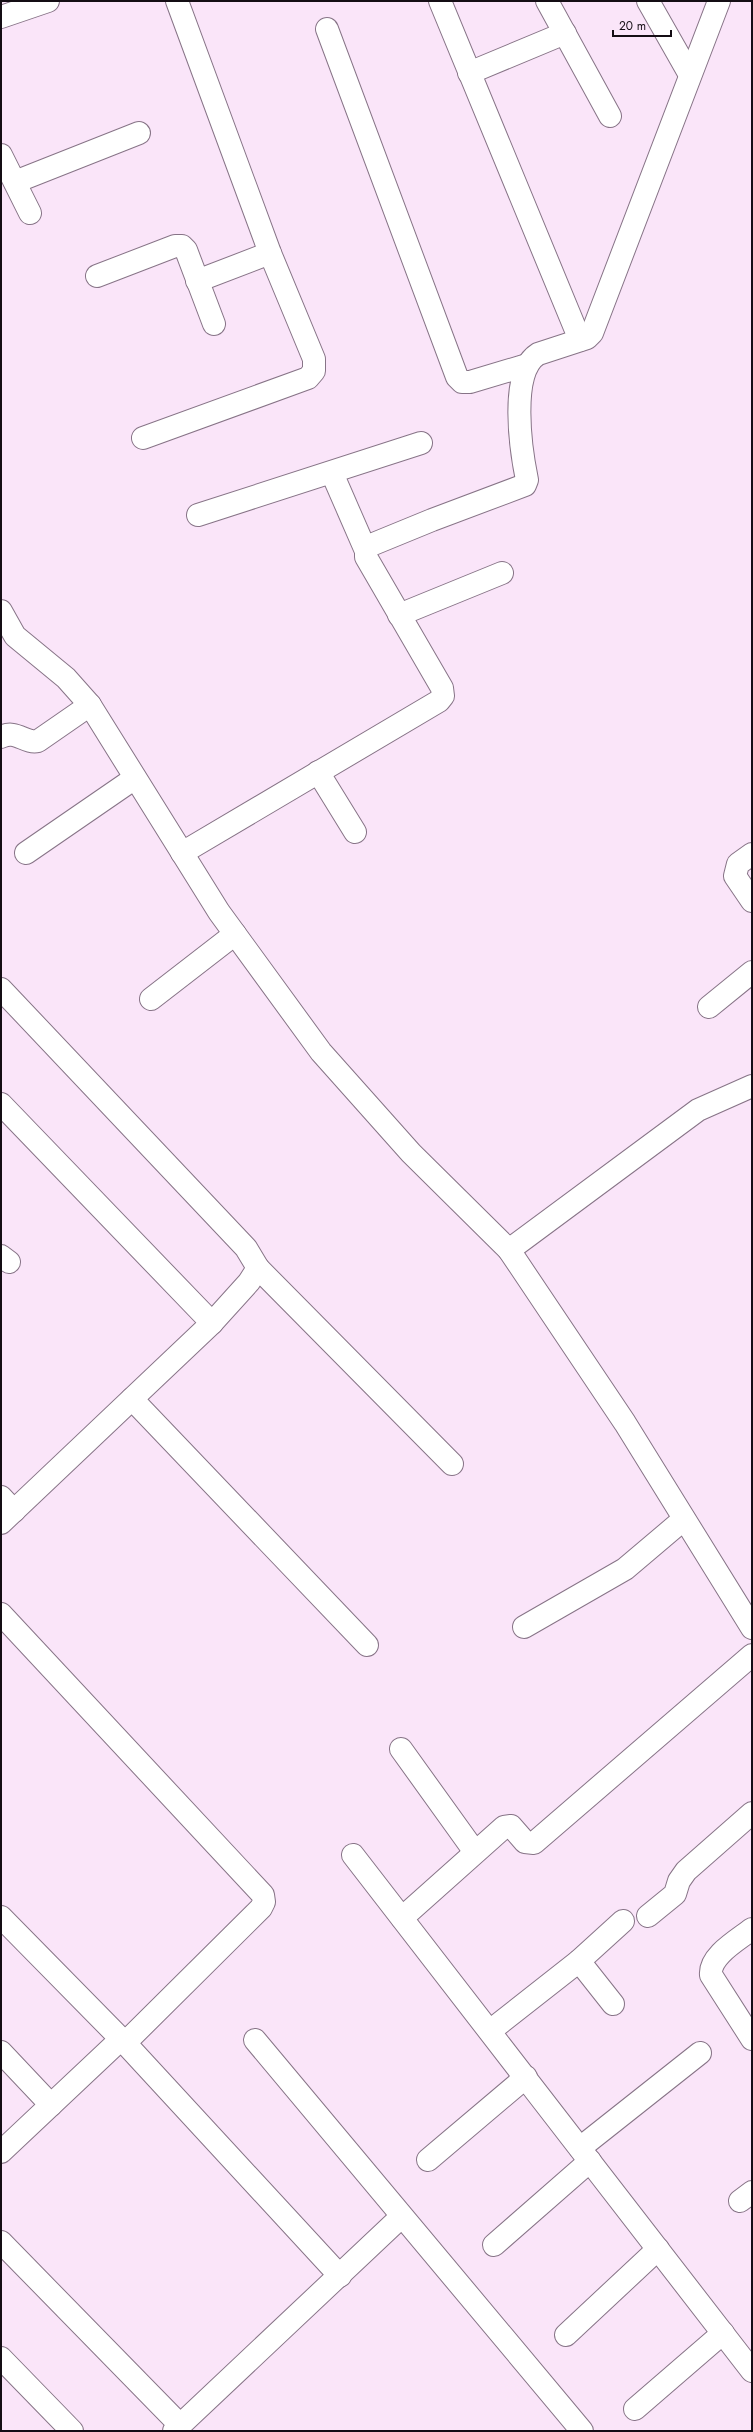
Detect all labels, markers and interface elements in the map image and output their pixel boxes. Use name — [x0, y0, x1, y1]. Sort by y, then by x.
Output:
scale bar — [613, 12, 671, 38]
text: 20 m — [619, 17, 646, 35]

